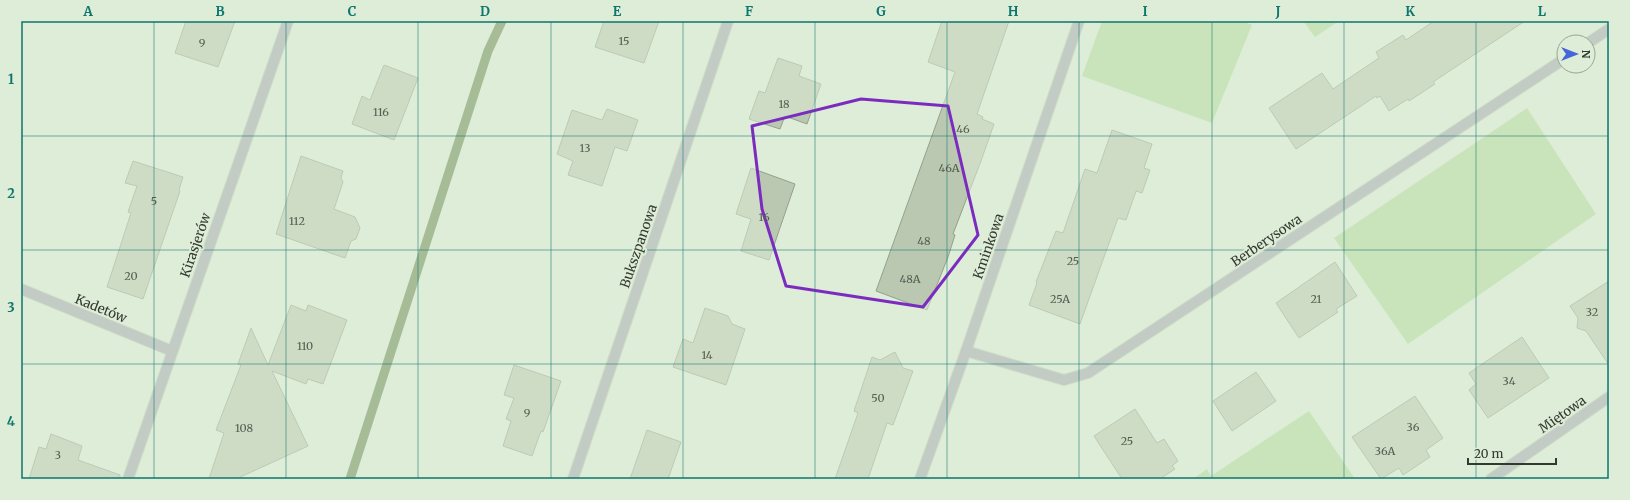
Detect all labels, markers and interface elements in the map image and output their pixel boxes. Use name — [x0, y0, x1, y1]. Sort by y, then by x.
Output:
text: A — [82, 3, 93, 20]
text: B — [215, 3, 225, 20]
text: C — [348, 3, 357, 20]
text: D — [480, 3, 490, 20]
text: E — [613, 3, 622, 20]
text: F — [745, 3, 753, 20]
text: G — [876, 3, 886, 20]
text: H — [1008, 3, 1019, 20]
text: I — [1142, 3, 1148, 20]
text: J — [1274, 3, 1281, 20]
text: K — [1405, 3, 1415, 20]
text: L — [1538, 3, 1547, 20]
house number: 15 — [618, 34, 630, 48]
north arrow — [1556, 34, 1596, 74]
house number: 9 — [199, 36, 206, 50]
text: N — [1579, 50, 1593, 59]
text: 1 — [8, 71, 14, 88]
house number: 18 — [778, 97, 790, 111]
house number: 116 — [373, 105, 389, 119]
house number: 46 — [956, 122, 970, 136]
house number: 13 — [580, 141, 590, 155]
house number: 46A — [938, 161, 960, 175]
text: 2 — [7, 185, 15, 202]
house number: 5 — [151, 194, 157, 208]
street label: Bukszpanowa — [616, 202, 661, 290]
street label: Kirasjerów — [176, 210, 215, 280]
house number: 16 — [758, 210, 770, 224]
street label: Berberysowa — [1228, 210, 1305, 270]
street label: Kminkowa — [969, 211, 1008, 281]
house number: 112 — [289, 214, 305, 228]
house number: 48 — [917, 234, 931, 248]
house number: 25 — [1067, 254, 1079, 268]
house number: 20 — [124, 269, 138, 283]
house number: 48A — [899, 272, 921, 286]
street label: Kadetów — [72, 290, 130, 327]
house number: 25A — [1050, 292, 1070, 306]
house number: 21 — [1310, 292, 1322, 306]
text: 3 — [7, 299, 15, 316]
house number: 32 — [1586, 305, 1598, 319]
house number: 110 — [297, 339, 313, 353]
house number: 14 — [701, 348, 713, 362]
house number: 34 — [1503, 374, 1516, 388]
house number: 50 — [871, 391, 885, 405]
street label: Miętowa — [1535, 392, 1589, 437]
house number: 9 — [524, 406, 531, 420]
text: 4 — [7, 413, 16, 430]
house number: 36 — [1407, 420, 1420, 434]
house number: 108 — [235, 421, 253, 435]
house number: 25 — [1121, 434, 1133, 448]
scale bar — [1468, 440, 1556, 466]
house number: 36A — [1375, 444, 1395, 458]
text: 20 m — [1474, 446, 1503, 461]
house number: 3 — [55, 448, 61, 462]

